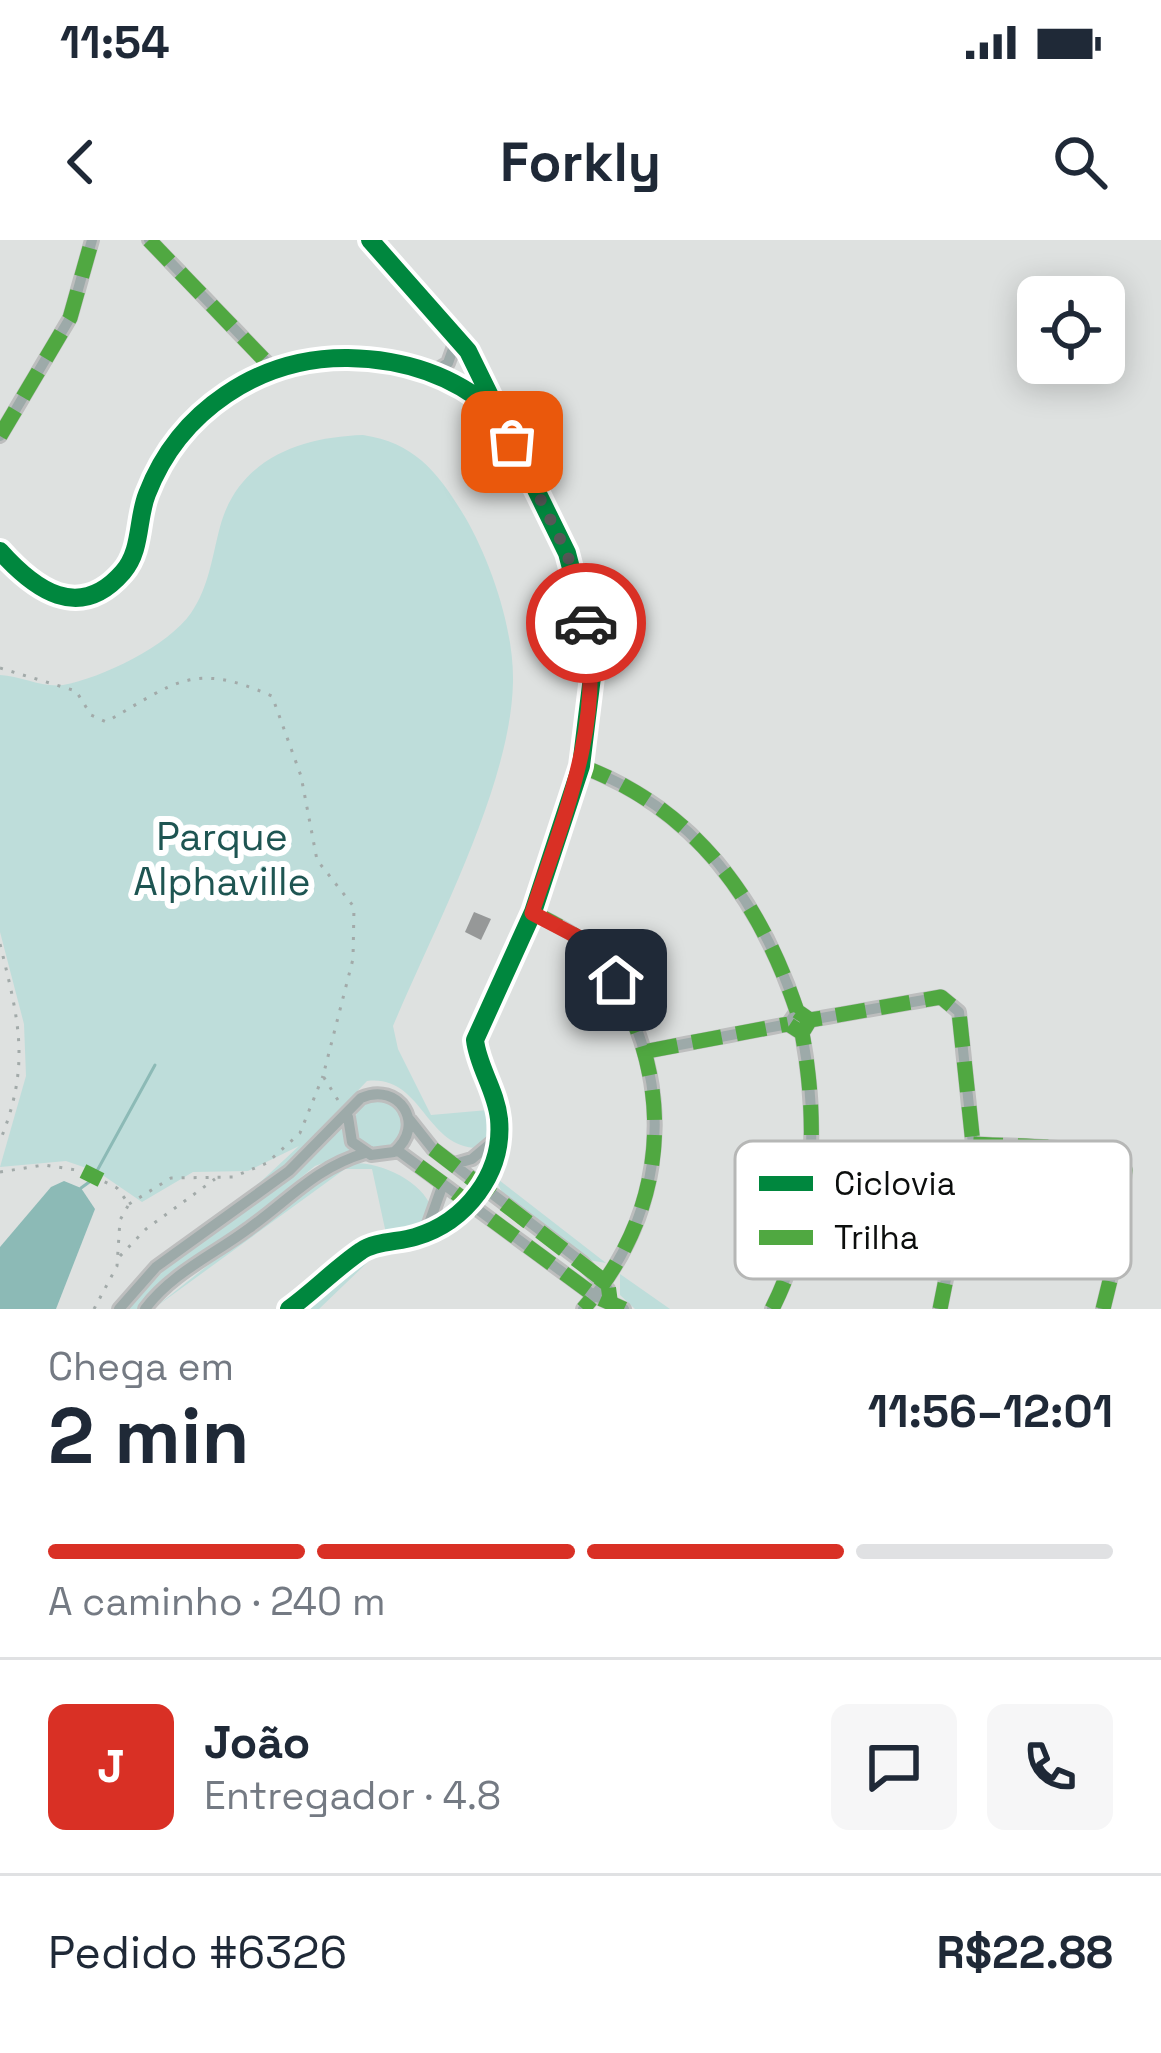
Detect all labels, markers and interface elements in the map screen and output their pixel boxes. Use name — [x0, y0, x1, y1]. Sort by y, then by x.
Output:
text: 11:54 — [60, 14, 170, 71]
text: Forkly — [500, 128, 661, 197]
icon: back — [48, 129, 114, 195]
icon: search — [1047, 129, 1113, 195]
map controls — [1017, 276, 1125, 384]
button: locate — [1017, 276, 1125, 384]
pin — [461, 391, 563, 493]
icon: bag — [479, 409, 545, 475]
courier — [526, 563, 646, 683]
icon: car — [553, 590, 619, 656]
park label: Parque Alphaville — [133, 812, 311, 906]
pin — [565, 929, 667, 1031]
icon: home — [583, 947, 649, 1013]
legend — [735, 1141, 1131, 1279]
text: Ciclovia — [834, 1163, 956, 1205]
text: Trilha — [834, 1217, 919, 1259]
text: Chega em — [48, 1342, 234, 1391]
text: 11:56–12:01 — [868, 1383, 1113, 1440]
text: 2 min — [48, 1386, 250, 1486]
text: A caminho · 240 m — [48, 1577, 385, 1626]
button: chat — [831, 1704, 957, 1830]
button: phone — [987, 1704, 1113, 1830]
text: João — [204, 1714, 310, 1771]
text: J — [97, 1738, 125, 1795]
text: Entregador · 4.8 — [204, 1771, 501, 1820]
text: Pedido #6326 — [48, 1924, 347, 1981]
text: R$22.88 — [936, 1924, 1113, 1981]

